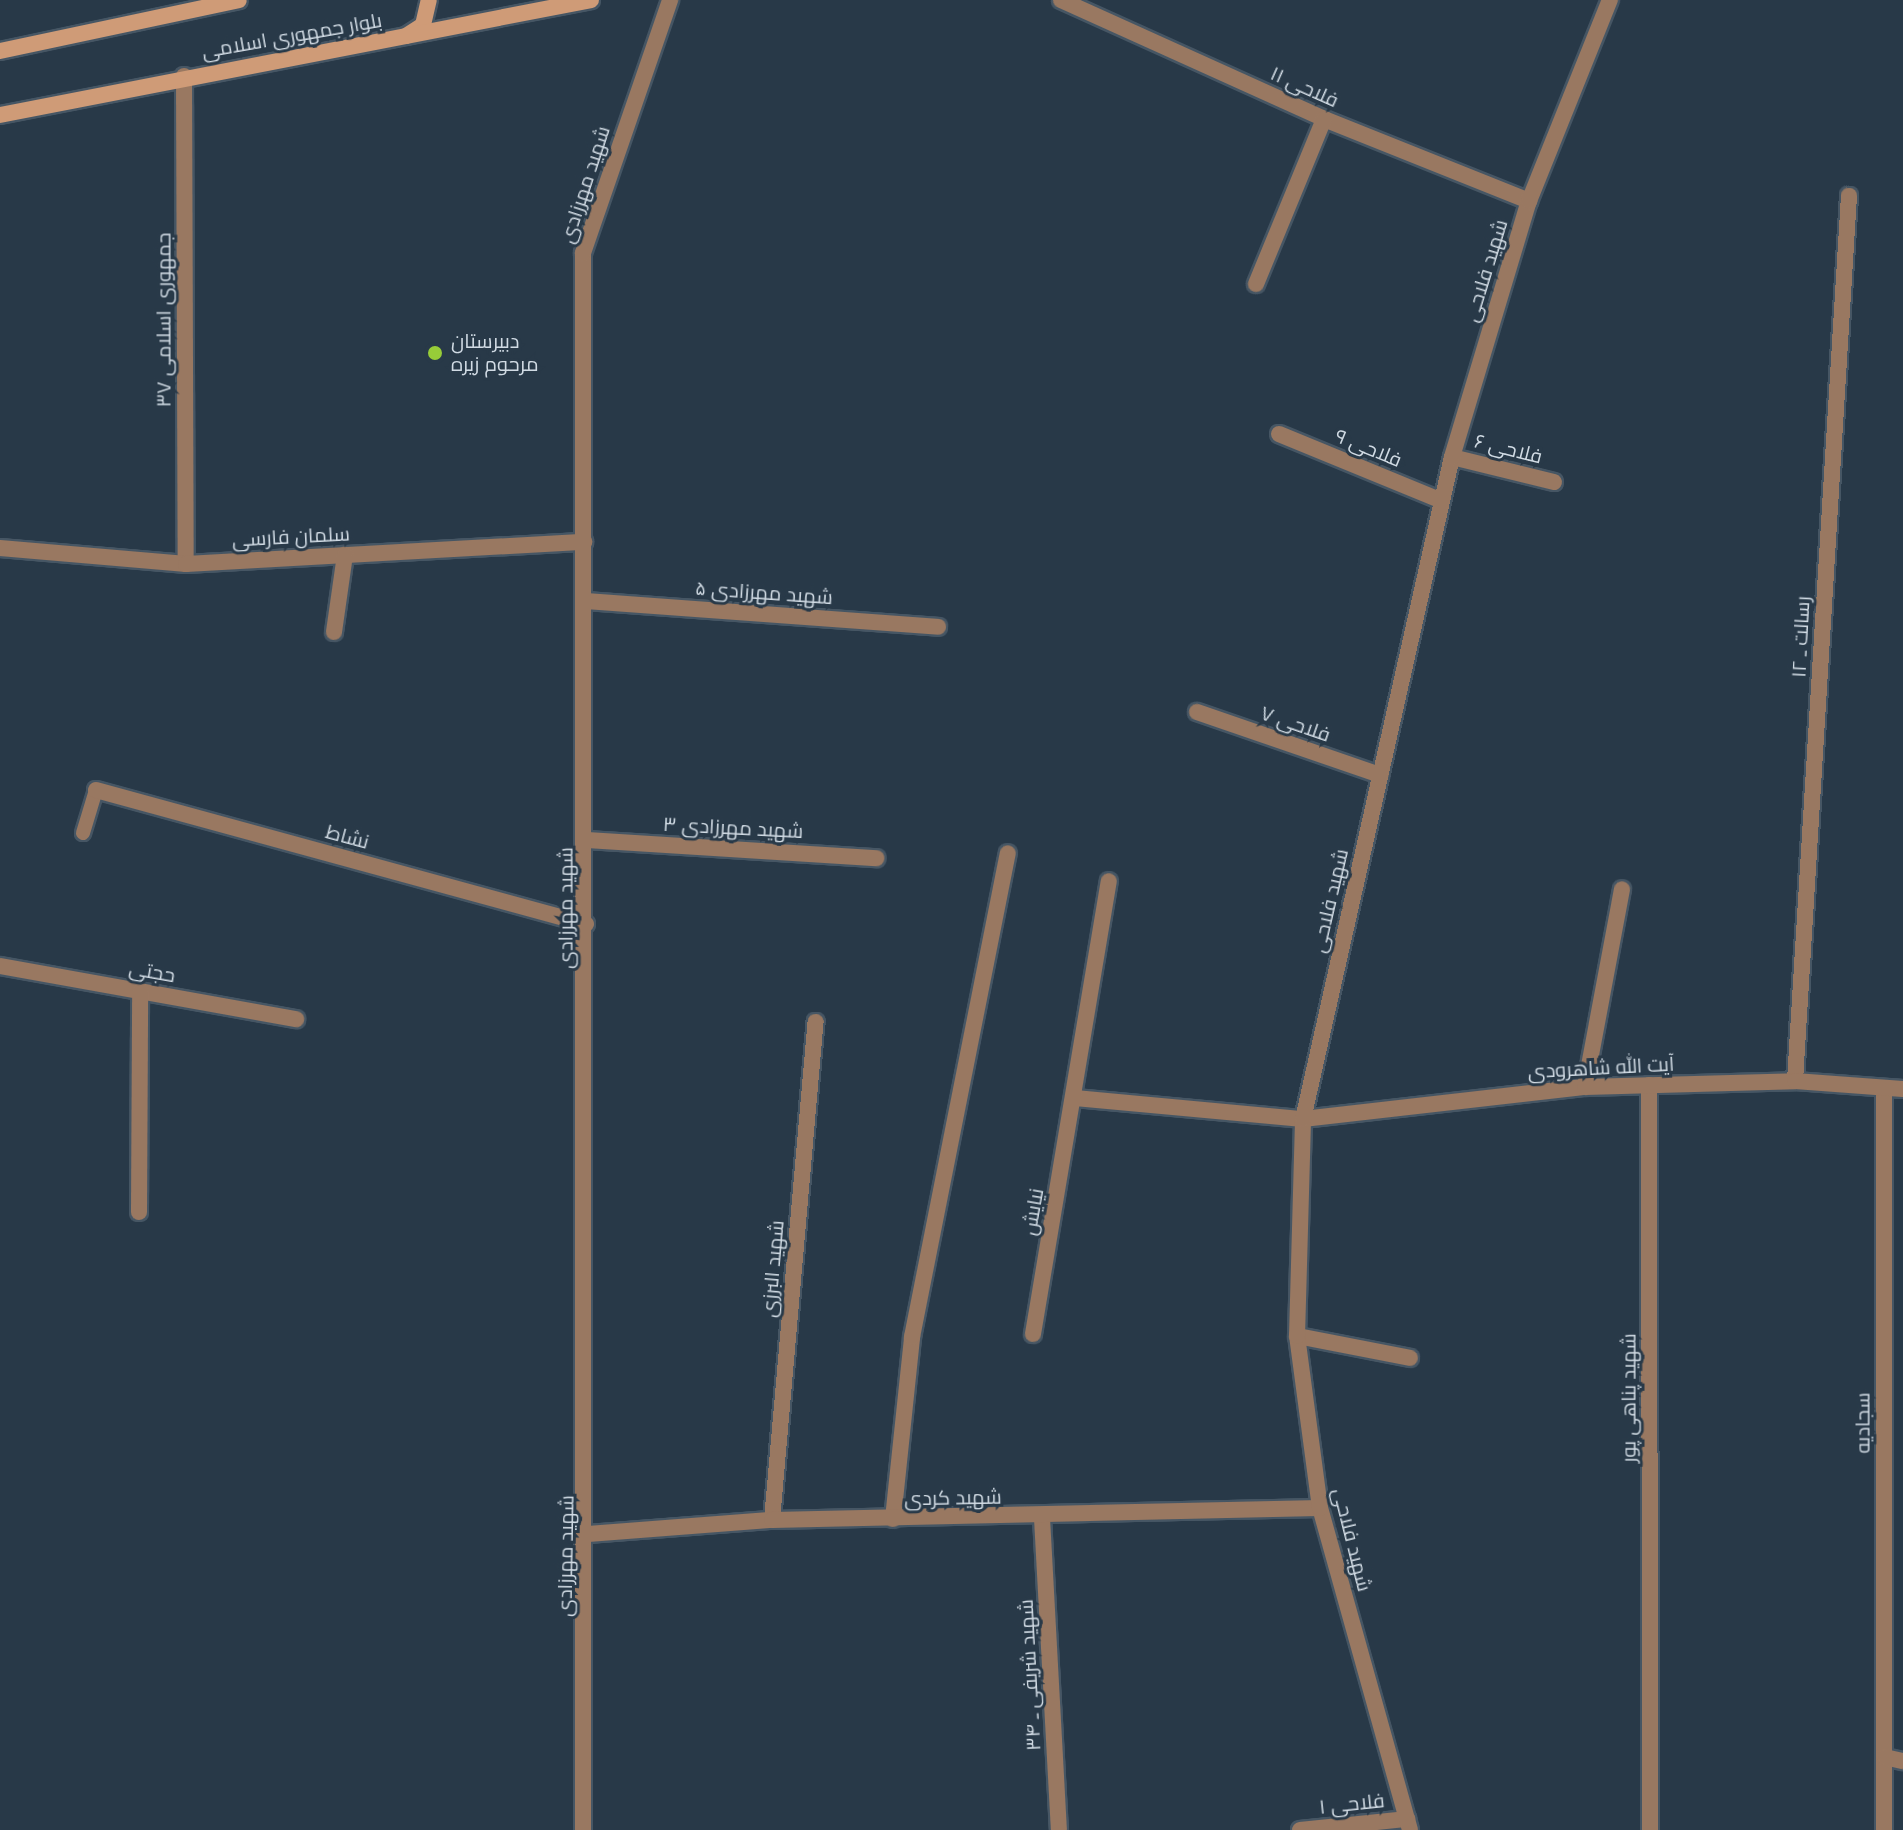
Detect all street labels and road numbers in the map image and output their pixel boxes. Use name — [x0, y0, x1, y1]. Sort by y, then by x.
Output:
street label: بلوار جمهوری اسلامی — [200, 9, 384, 65]
street label: فلاحی ۱۱ — [1266, 62, 1342, 114]
street label: شهید مهرزادی — [556, 123, 616, 247]
street label: شهید فلاحی — [1460, 217, 1514, 325]
street label: جمهوری اسلامی ۳۷ — [153, 233, 177, 407]
street label: فلاحی ۹ — [1331, 425, 1405, 473]
street label: فلاحی ۶ — [1472, 430, 1544, 470]
street label: سلمان فارسی — [231, 523, 351, 553]
street label: شهید مهرزادی ۵ — [694, 577, 834, 611]
street label: رسالت ـ ۱۲ — [1788, 596, 1816, 678]
street label: فلاحی ۷ — [1257, 702, 1333, 748]
street label: شهید مهرزادی ۳ — [662, 813, 804, 845]
street label: نشاط — [323, 821, 371, 855]
street label: شهید مهرزادی — [555, 847, 579, 969]
street label: شهید فلاحی — [1307, 847, 1355, 955]
street label: حجتی — [127, 957, 177, 989]
street label: آیت الله شاهرودی — [1527, 1053, 1675, 1085]
street label: نیایش — [1018, 1187, 1050, 1237]
street label: شهید البرزی — [758, 1219, 790, 1319]
street label: شهید پناهی پور — [1618, 1333, 1642, 1463]
street label: سجادیه — [1852, 1392, 1876, 1454]
street label: شهید کردی — [904, 1486, 1002, 1512]
street label: شهید فلاحی — [1327, 1486, 1375, 1594]
street label: شهید مهرزادی — [554, 1495, 580, 1617]
street label: شهید شریفی ـ ۳۴ — [1015, 1599, 1047, 1751]
street label: فلاحی ۱ — [1318, 1790, 1386, 1820]

